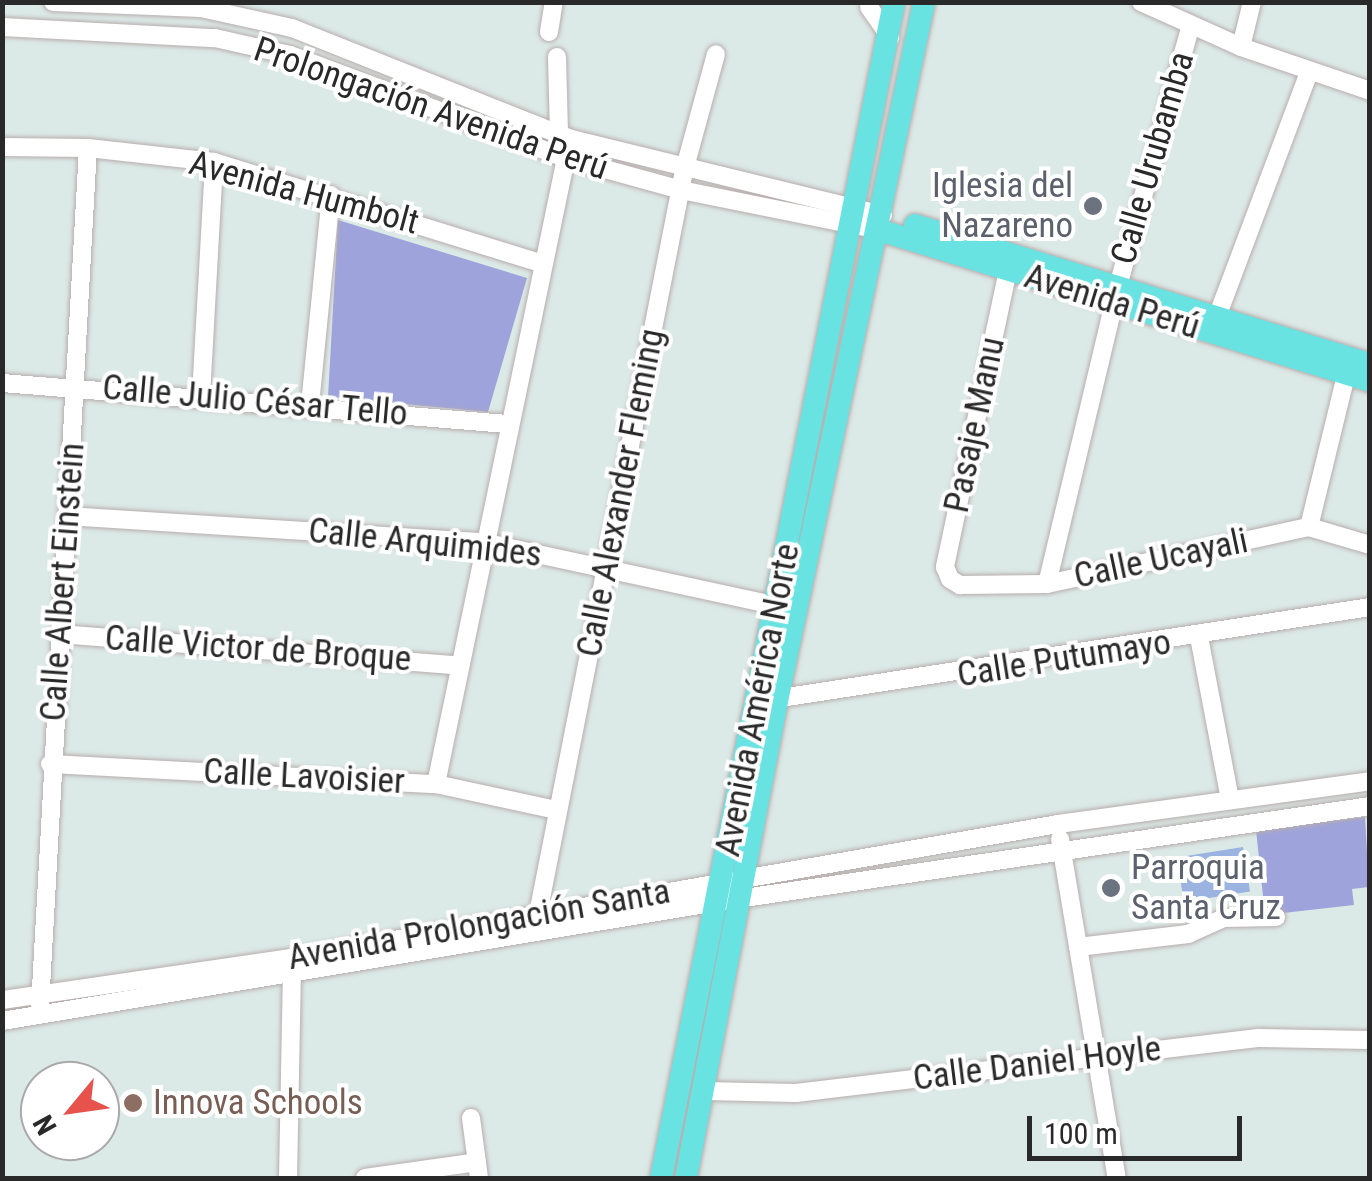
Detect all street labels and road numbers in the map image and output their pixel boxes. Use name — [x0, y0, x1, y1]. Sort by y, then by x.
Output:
street label: Prolongación Avenida Perú — [249, 29, 613, 189]
street label: Calle Urubamba — [1103, 47, 1203, 269]
street label: Avenida Humbolt — [185, 142, 423, 244]
street label: Avenida Perú — [1019, 255, 1205, 349]
street label: Calle Alexander Fleming — [569, 325, 673, 661]
street label: Pasaje Manu — [936, 334, 1014, 516]
street label: Calle Julio César Tello — [100, 367, 410, 435]
street label: Calle Albert Einstein — [32, 441, 94, 723]
street label: Calle Arquimides — [306, 510, 544, 576]
street label: Calle Ucayali — [1070, 520, 1252, 598]
street label: Avenida América Norte — [707, 540, 809, 860]
street label: Calle Victor de Broque — [103, 617, 413, 681]
street label: Calle Putumayo — [954, 621, 1174, 697]
street label: Calle Lavoisier — [202, 751, 406, 803]
street label: Avenida Prolongación Santa — [285, 871, 673, 979]
street label: Calle Daniel Hoyle — [911, 1028, 1163, 1100]

